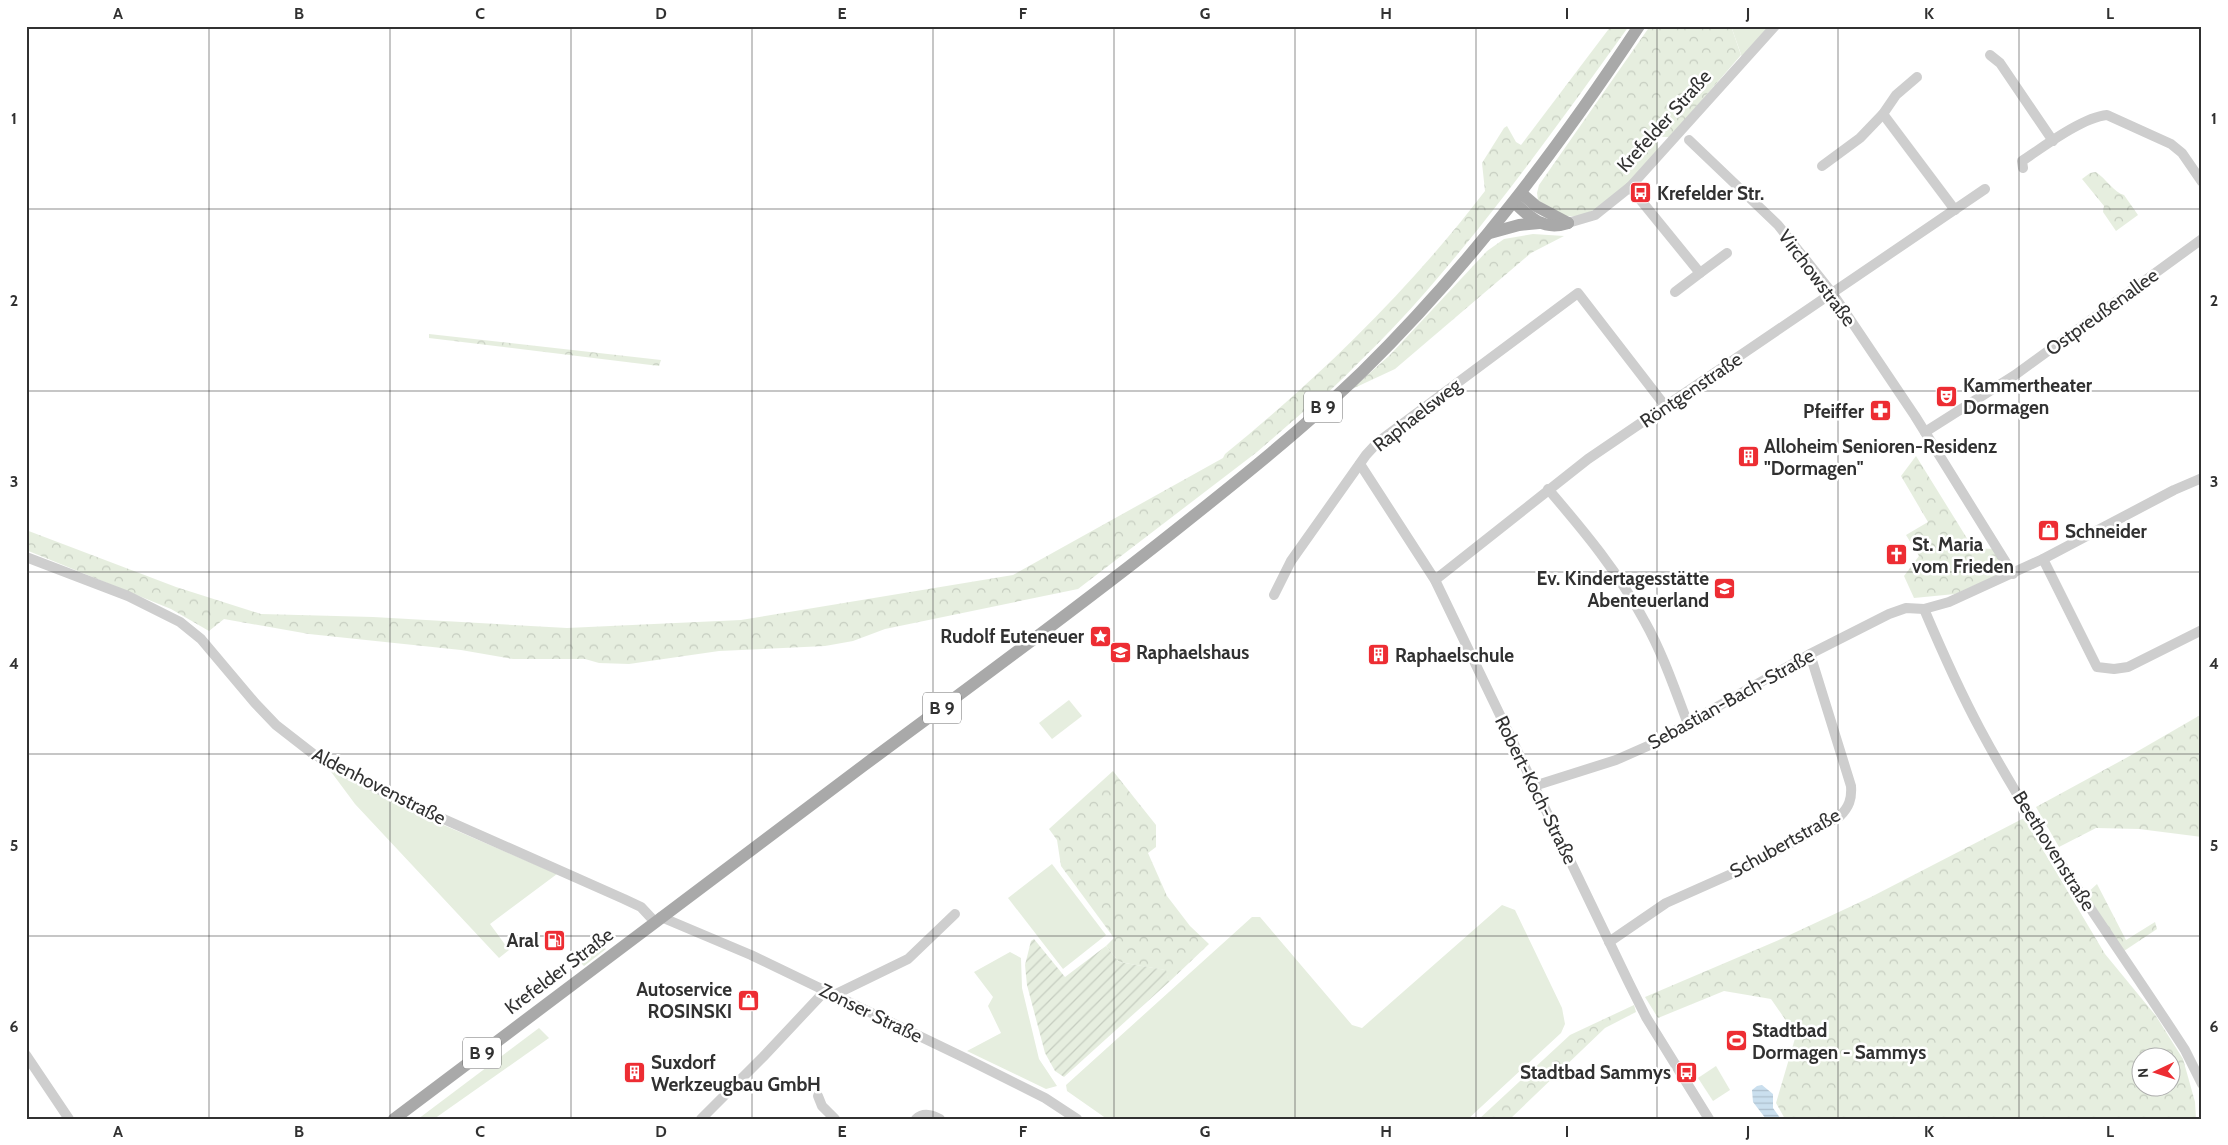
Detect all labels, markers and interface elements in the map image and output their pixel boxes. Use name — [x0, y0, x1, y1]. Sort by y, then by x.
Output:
text: A — [113, 4, 123, 23]
text: B — [294, 4, 304, 23]
text: C — [475, 4, 485, 23]
text: D — [655, 4, 667, 23]
text: E — [837, 4, 847, 23]
text: F — [1019, 4, 1028, 23]
text: G — [1200, 4, 1210, 23]
text: H — [1380, 4, 1392, 23]
text: I — [1565, 4, 1569, 23]
text: J — [1745, 4, 1750, 23]
text: K — [1924, 4, 1934, 23]
text: L — [2106, 4, 2114, 23]
street label: Krefelder Straße — [1612, 65, 1716, 177]
text: 1 — [11, 109, 17, 128]
text: 1 — [2211, 109, 2217, 128]
bus stop icon: Krefelder Str. — [1629, 181, 1653, 205]
place label: Krefelder Str. — [1657, 182, 1764, 205]
street label: Virchowstraße — [1773, 225, 1861, 331]
street label: Ostpreußenallee — [2041, 263, 2163, 361]
text: 2 — [10, 291, 18, 310]
text: 2 — [2210, 291, 2218, 310]
street label: Röntgenstraße — [1636, 347, 1747, 433]
street label: Raphaelsweg — [1368, 373, 1466, 457]
place label: Kammertheater Dormagen — [1963, 374, 2093, 419]
theatre icon: Kammertheater Dormagen — [1935, 384, 1959, 408]
road number: B 9 — [1304, 392, 1342, 422]
pharmacy icon: Pfeiffer — [1868, 399, 1892, 423]
place label: Pfeiffer — [1803, 400, 1865, 423]
place label: Alloheim Senioren-Residenz "Dormagen" — [1764, 435, 1997, 480]
building icon: Alloheim Senioren-Residenz "Dormagen" — [1736, 445, 1760, 469]
text: 3 — [10, 472, 18, 491]
text: 3 — [2210, 472, 2218, 491]
shop icon: Schneider — [2037, 519, 2061, 543]
place label: Schneider — [2065, 520, 2148, 543]
place label: St. Maria vom Frieden — [1912, 533, 2014, 578]
church icon: St. Maria vom Frieden — [1884, 543, 1908, 567]
place label: Ev. Kindertagesstätte Abenteuerland — [1536, 567, 1709, 612]
school or university icon: Ev. Kindertagesstätte Abenteuerland — [1713, 577, 1737, 601]
place icon: Rudolf Euteneuer — [1088, 624, 1112, 648]
place label: Rudolf Euteneuer — [940, 625, 1085, 648]
school or university icon: Raphaelshaus — [1108, 640, 1132, 664]
place label: Raphaelshaus — [1136, 641, 1249, 664]
building icon: Raphaelschule — [1367, 643, 1391, 667]
place label: Raphaelschule — [1395, 644, 1514, 667]
street label: Sebastian-Bach-Straße — [1644, 644, 1818, 754]
text: 4 — [9, 654, 19, 673]
text: 4 — [2209, 654, 2219, 673]
road number: B 9 — [923, 692, 961, 724]
street label: Robert-Koch-Straße — [1490, 712, 1582, 868]
street label: Aldenhovenstraße — [308, 742, 450, 830]
street label: Beethovenstraße — [2008, 787, 2100, 915]
street label: Schubertstraße — [1726, 803, 1844, 883]
text: 5 — [10, 836, 18, 855]
text: 5 — [2210, 836, 2218, 855]
street label: Krefelder Straße — [500, 923, 618, 1019]
fuel station icon: Aral — [543, 928, 567, 952]
place label: Aral — [507, 929, 539, 952]
place label: Autoservice ROSINSKI — [636, 978, 732, 1023]
street label: Zonser Straße — [816, 978, 926, 1048]
shop icon: Autoservice ROSINSKI — [736, 988, 760, 1012]
text: 6 — [10, 1017, 19, 1036]
text: 6 — [2210, 1017, 2219, 1036]
place label: Stadtbad Dormagen - Sammys — [1752, 1019, 1926, 1064]
sports icon: Stadtbad Dormagen - Sammys — [1724, 1029, 1748, 1053]
road number: B 9 — [463, 1038, 501, 1068]
north arrow — [2130, 1048, 2180, 1098]
place label: Suxdorf Werkzeugbau GmbH — [651, 1051, 821, 1096]
bus stop icon: Stadtbad Sammys — [1675, 1060, 1699, 1084]
building icon: Suxdorf Werkzeugbau GmbH — [623, 1061, 647, 1085]
place label: Stadtbad Sammys — [1520, 1061, 1671, 1084]
text: N — [2134, 1067, 2152, 1078]
text: A — [113, 1122, 123, 1141]
text: B — [294, 1122, 304, 1141]
text: C — [475, 1122, 485, 1141]
text: D — [655, 1122, 667, 1141]
text: E — [837, 1122, 847, 1141]
text: F — [1019, 1122, 1028, 1141]
text: G — [1200, 1122, 1210, 1141]
text: H — [1380, 1122, 1392, 1141]
text: I — [1565, 1122, 1569, 1141]
text: J — [1745, 1122, 1750, 1141]
text: K — [1924, 1122, 1934, 1141]
text: L — [2106, 1122, 2114, 1141]

